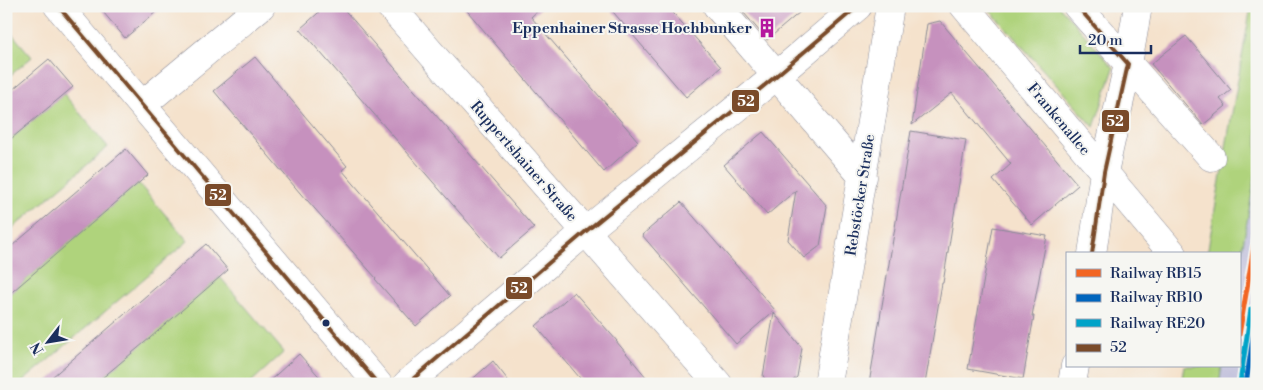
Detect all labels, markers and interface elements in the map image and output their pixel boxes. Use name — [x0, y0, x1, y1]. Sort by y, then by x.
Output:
building icon: Eppenhainer Strasse Hochbunker — [756, 17, 778, 39]
place label: Eppenhainer Strasse Hochbunker — [512, 19, 752, 38]
scale bar — [1080, 22, 1152, 54]
text: 20 m — [1088, 31, 1123, 50]
street label: Frankenallee — [1023, 79, 1094, 159]
line badge: 52 — [731, 89, 760, 113]
text: 52 — [737, 93, 755, 111]
street label: Ruppertshainer Straße — [466, 97, 581, 226]
line badge: 52 — [1101, 109, 1130, 133]
text: 52 — [1106, 113, 1124, 131]
street label: Rebstöcker Straße — [841, 133, 879, 257]
line badge: 52 — [204, 183, 232, 207]
text: 52 — [209, 187, 227, 205]
legend — [1066, 252, 1240, 368]
text: Railway RB15 — [1110, 264, 1202, 283]
line badge: 52 — [505, 276, 533, 300]
text: 52 — [510, 280, 528, 298]
text: Railway RB10 — [1110, 288, 1203, 307]
text: Railway RE20 — [1110, 314, 1205, 333]
north arrow — [22, 318, 72, 368]
unlabelled marker — [321, 318, 331, 328]
text: 52 — [1110, 338, 1127, 357]
text: N — [27, 339, 48, 358]

